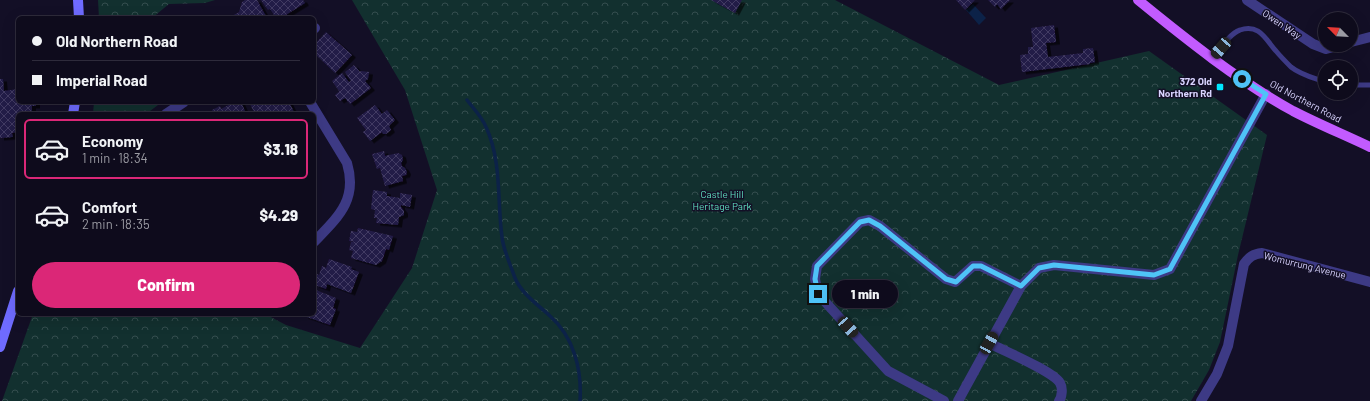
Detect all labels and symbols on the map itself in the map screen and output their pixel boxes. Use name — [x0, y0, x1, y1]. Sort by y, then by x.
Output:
street label: Owen Way — [1260, 7, 1304, 41]
north arrow — [1318, 12, 1358, 52]
car — [1209, 35, 1233, 61]
route start — [1233, 70, 1251, 88]
place label: 372 Old Northern Rd — [1158, 75, 1212, 99]
street label: Old Northern Road — [1268, 77, 1344, 125]
marker: 372 Old Northern Rd — [1215, 82, 1225, 92]
park label: Castle Hill Heritage Park — [692, 188, 752, 212]
street label: Womurrung Avenue — [1263, 249, 1347, 281]
callout: 1 min — [832, 280, 898, 308]
route end — [809, 285, 827, 303]
car — [836, 314, 860, 340]
car — [978, 330, 1000, 356]

